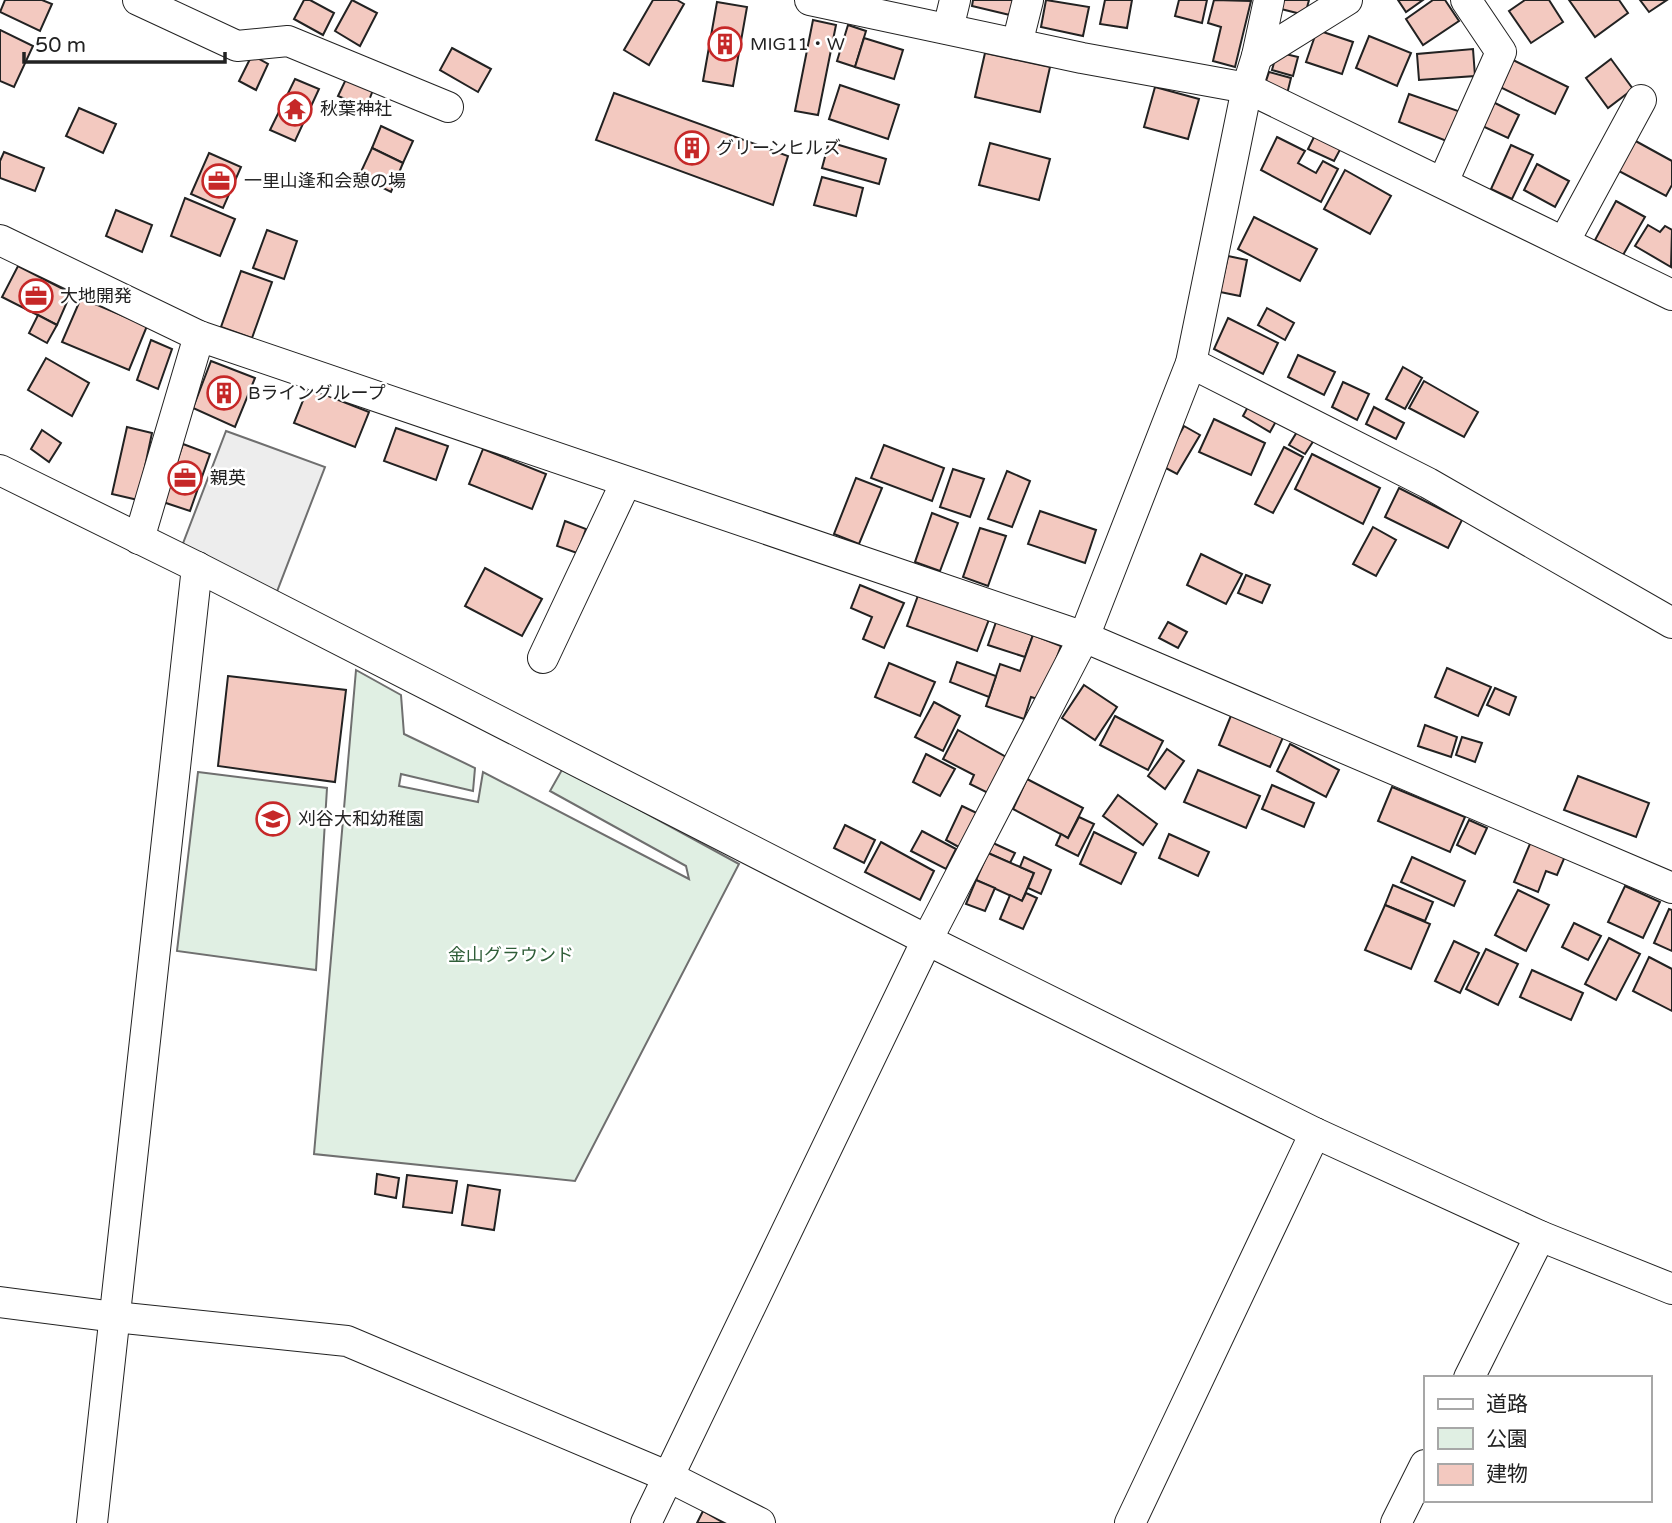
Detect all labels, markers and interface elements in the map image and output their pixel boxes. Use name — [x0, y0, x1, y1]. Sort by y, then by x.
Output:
scale bar — [24, 21, 226, 65]
building icon: MIG11・W — [706, 25, 744, 63]
text: 50 m — [35, 33, 86, 58]
place label: MIG11・W — [750, 33, 845, 55]
temple icon: 秋葉神社 — [276, 90, 314, 128]
place label: 秋葉神社 — [320, 98, 392, 120]
building icon: グリーンヒルズ — [673, 129, 711, 167]
place label: グリーンヒルズ — [716, 137, 841, 159]
office icon: 一里山逢和会憩の場 — [200, 162, 238, 200]
place label: 一里山逢和会憩の場 — [244, 170, 406, 192]
office icon: 大地開発 — [17, 277, 55, 315]
place label: 大地開発 — [60, 285, 132, 307]
building icon: Bライングループ — [205, 374, 243, 412]
place label: Bライングループ — [248, 382, 385, 404]
office icon: 親英 — [166, 459, 204, 497]
place label: 親英 — [210, 467, 246, 489]
school or university icon: 刈谷大和幼稚園 — [254, 800, 292, 838]
place label: 刈谷大和幼稚園 — [298, 808, 424, 830]
park label: 金山グラウンド — [448, 944, 574, 966]
legend — [1424, 1376, 1651, 1502]
text: 道路 — [1486, 1392, 1528, 1417]
text: 公園 — [1486, 1427, 1528, 1452]
text: 建物 — [1486, 1462, 1528, 1487]

